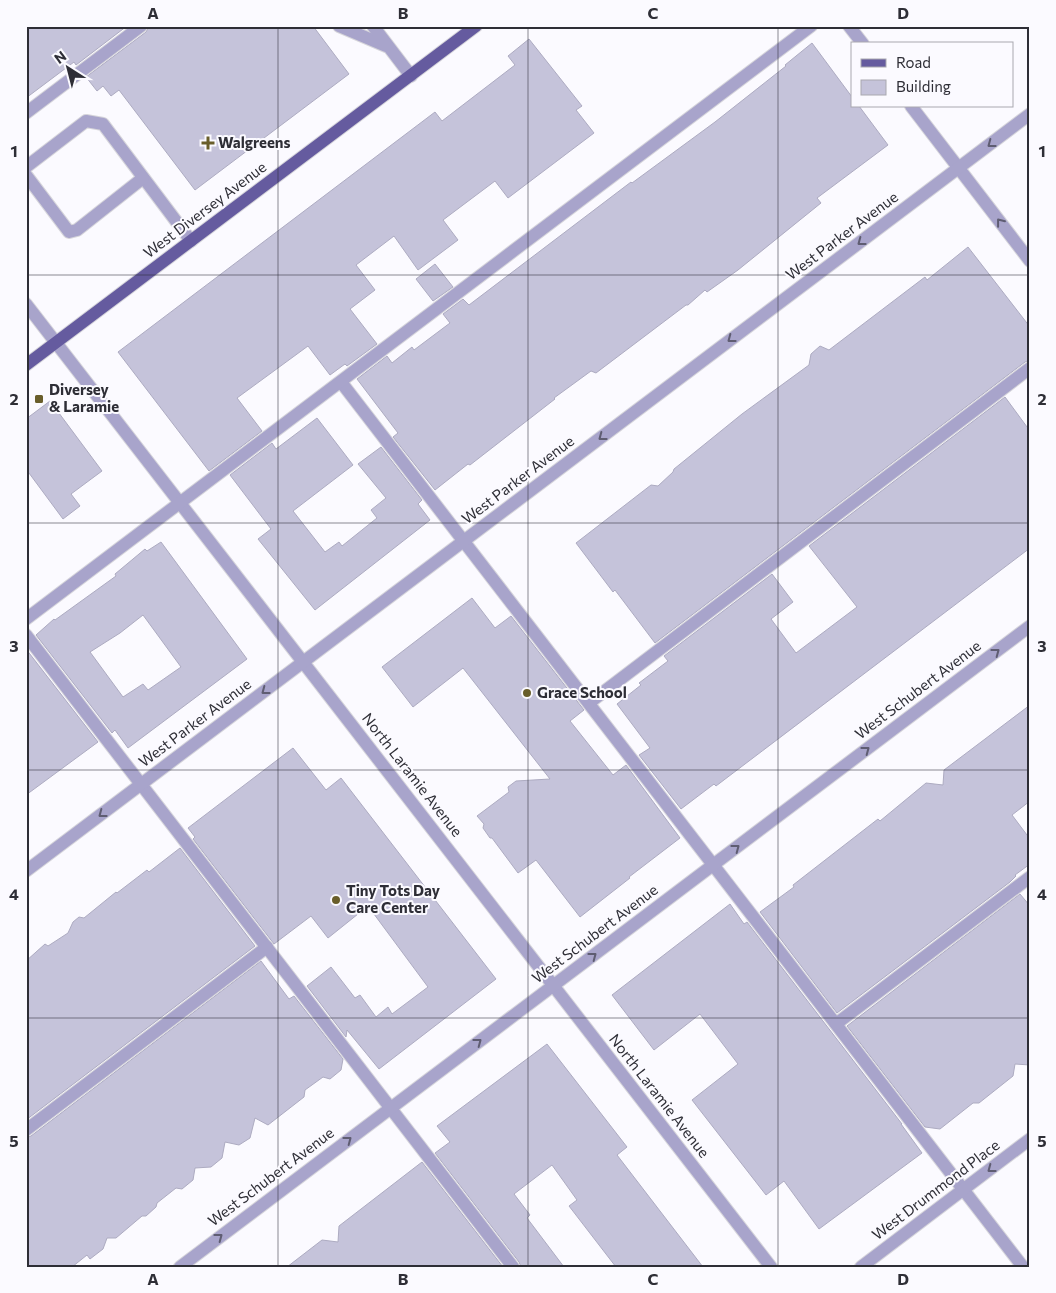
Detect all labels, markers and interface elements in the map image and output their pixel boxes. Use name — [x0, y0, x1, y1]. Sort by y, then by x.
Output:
text: A — [147, 3, 159, 22]
text: B — [398, 3, 409, 22]
text: C — [648, 3, 659, 22]
text: D — [897, 3, 909, 22]
north arrow — [42, 42, 92, 92]
legend — [851, 42, 1014, 108]
text: N — [51, 47, 69, 67]
text: Road — [896, 53, 931, 71]
text: Building — [896, 77, 951, 95]
place label: Walgreens — [218, 133, 291, 151]
marker: Walgreens — [202, 137, 214, 149]
one-way arrow — [988, 138, 997, 146]
text: 1 — [10, 141, 18, 160]
text: 1 — [1038, 141, 1046, 160]
street label: West Diversey Avenue — [139, 157, 269, 261]
street label: West Parker Avenue — [782, 187, 901, 283]
one-way arrow — [997, 218, 1006, 228]
one-way arrow — [858, 236, 867, 244]
one-way arrow — [728, 334, 737, 342]
place label: Diversey & Laramie — [49, 380, 119, 415]
text: 2 — [9, 389, 19, 408]
text: 2 — [1037, 389, 1047, 408]
marker: Diversey & Laramie — [33, 393, 45, 405]
street label: West Parker Avenue — [458, 431, 577, 527]
one-way arrow — [598, 431, 608, 440]
text: 3 — [9, 636, 19, 655]
street label: West Schubert Avenue — [851, 636, 984, 742]
text: 3 — [1037, 636, 1047, 655]
one-way arrow — [990, 649, 1000, 658]
street label: West Parker Avenue — [135, 674, 254, 770]
place label: Grace School — [537, 683, 627, 701]
one-way arrow — [261, 685, 271, 694]
marker: Grace School — [521, 687, 533, 699]
street label: North Laramie Avenue — [359, 709, 467, 840]
one-way arrow — [860, 747, 870, 756]
one-way arrow — [98, 808, 108, 817]
one-way arrow — [730, 845, 740, 854]
street label: West Schubert Avenue — [528, 880, 661, 986]
place label: Tiny Tots Day Care Center — [346, 881, 441, 916]
text: 4 — [9, 884, 19, 903]
text: 4 — [1037, 884, 1047, 903]
marker: Tiny Tots Day Care Center — [330, 894, 342, 906]
one-way arrow — [587, 953, 597, 962]
street label: North Laramie Avenue — [606, 1030, 714, 1161]
one-way arrow — [472, 1040, 481, 1048]
street label: West Schubert Avenue — [204, 1123, 337, 1229]
text: 5 — [9, 1131, 19, 1150]
text: 5 — [1037, 1131, 1047, 1150]
street label: West Drummond Place — [868, 1135, 1003, 1243]
one-way arrow — [342, 1137, 352, 1146]
one-way arrow — [988, 1163, 997, 1171]
one-way arrow — [213, 1235, 222, 1243]
text: A — [147, 1269, 159, 1288]
text: B — [398, 1269, 409, 1288]
text: C — [648, 1269, 659, 1288]
text: D — [897, 1269, 909, 1288]

